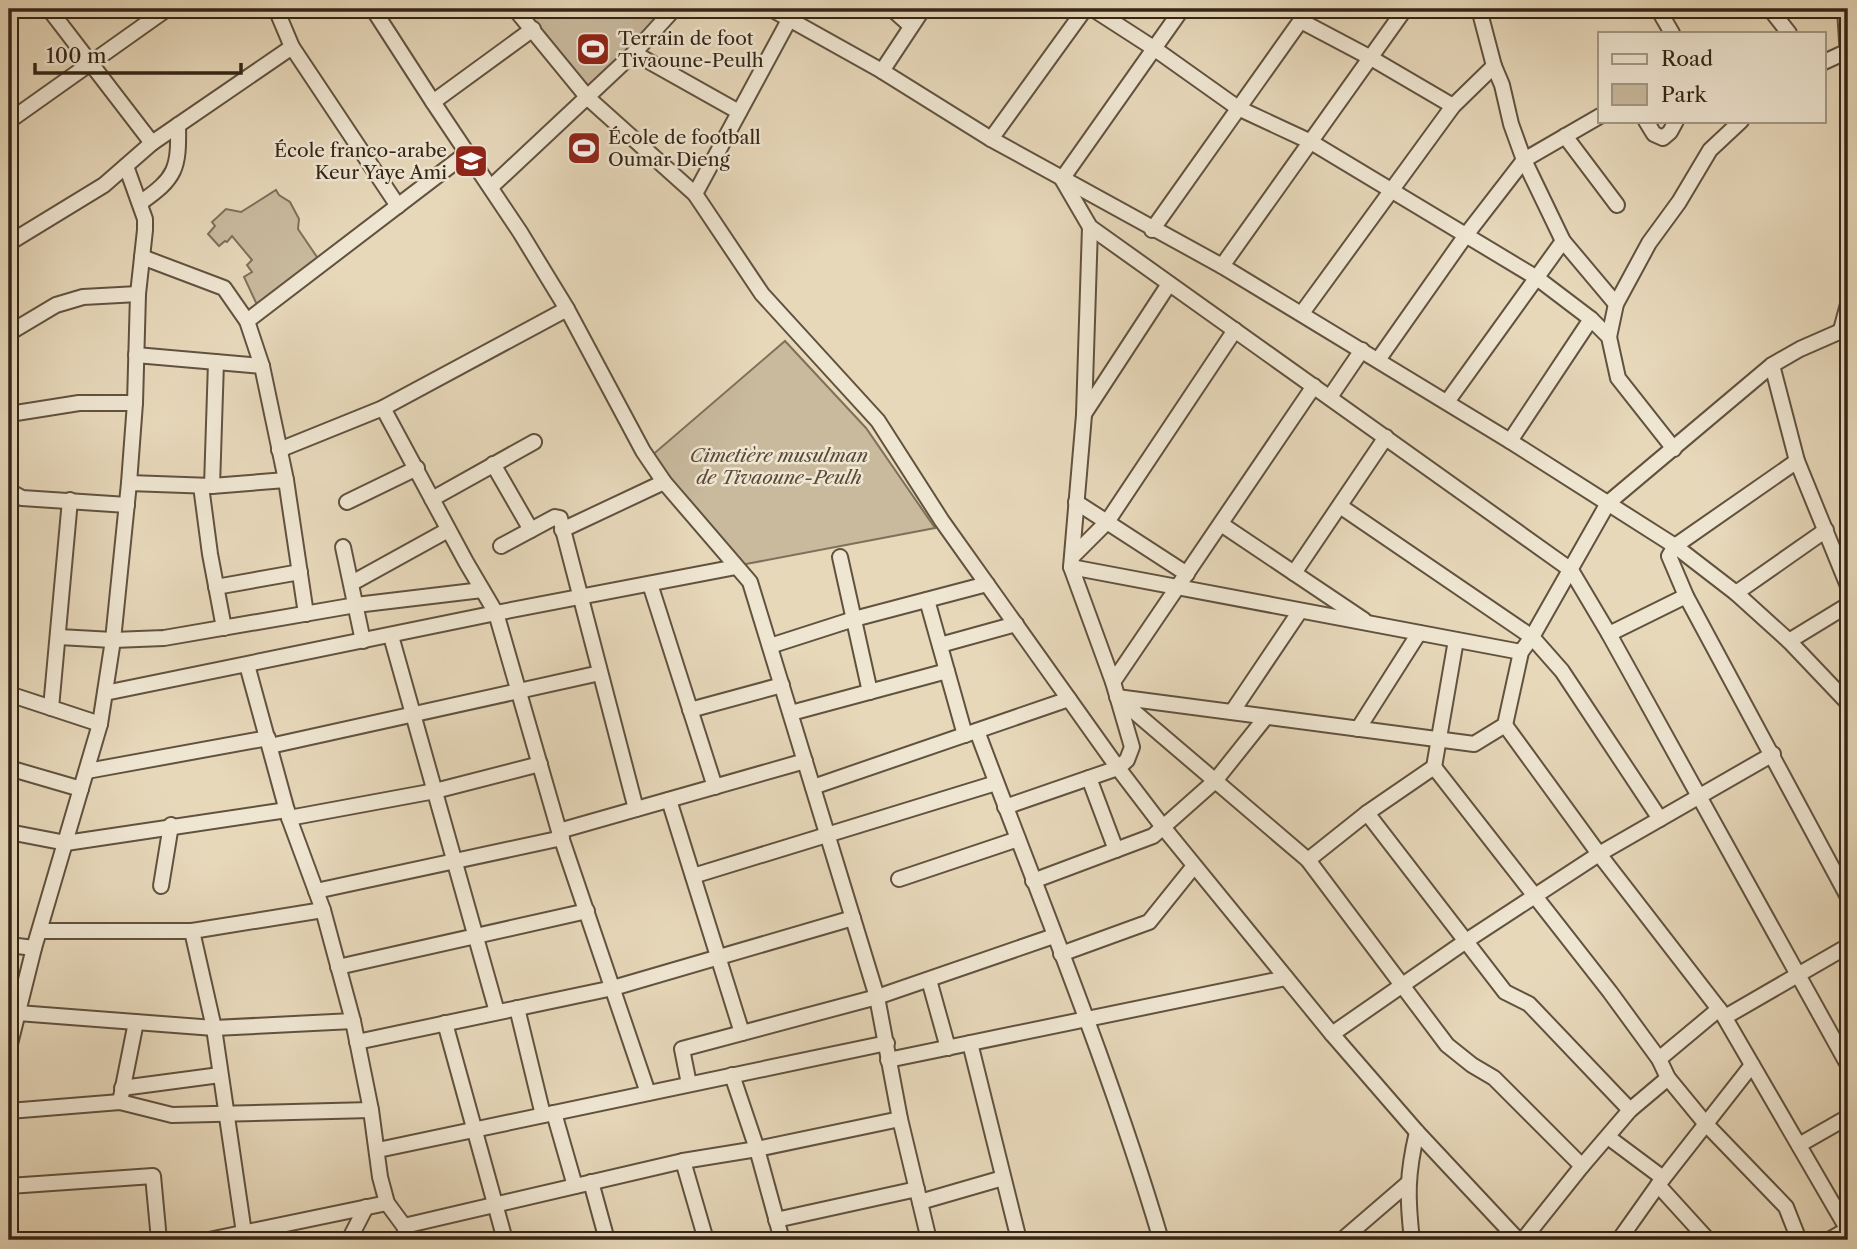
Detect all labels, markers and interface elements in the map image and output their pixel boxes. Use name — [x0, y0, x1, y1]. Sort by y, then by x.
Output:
place label: Terrain de foot Tivaoune-Peulh — [618, 27, 764, 72]
sports icon: Terrain de foot Tivaoune-Peulh — [574, 30, 612, 68]
scale bar — [35, 32, 242, 76]
legend — [1598, 32, 1826, 122]
text: 100 m — [46, 43, 107, 68]
text: Road — [1661, 46, 1713, 71]
text: Park — [1661, 82, 1707, 107]
place label: École de football Oumar Dieng — [608, 126, 761, 171]
sports icon: École de football Oumar Dieng — [565, 129, 603, 167]
place label: École franco-arabe Keur Yaye Ami — [274, 139, 447, 184]
school or university icon: École franco-arabe Keur Yaye Ami — [452, 142, 490, 180]
park label: Cimetière musulman de Tivaoune-Peulh — [690, 444, 868, 489]

